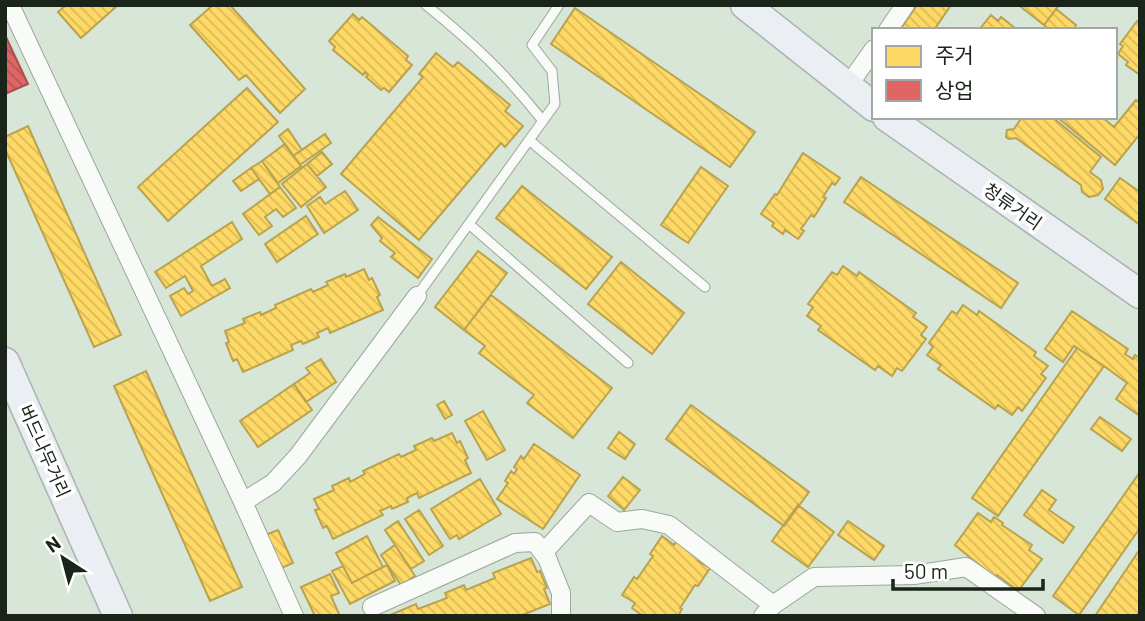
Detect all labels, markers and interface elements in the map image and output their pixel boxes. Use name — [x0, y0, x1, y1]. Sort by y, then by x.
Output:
legend — [872, 28, 1117, 119]
text: 주거 — [935, 42, 974, 67]
text: 상업 — [935, 77, 974, 102]
street label: 청류거리 — [980, 178, 1046, 234]
street label: 버드나무거리 — [15, 401, 75, 501]
north arrow — [28, 523, 98, 593]
text: N — [41, 531, 65, 557]
scale bar — [893, 548, 1044, 592]
text: 50 m — [904, 558, 948, 583]

